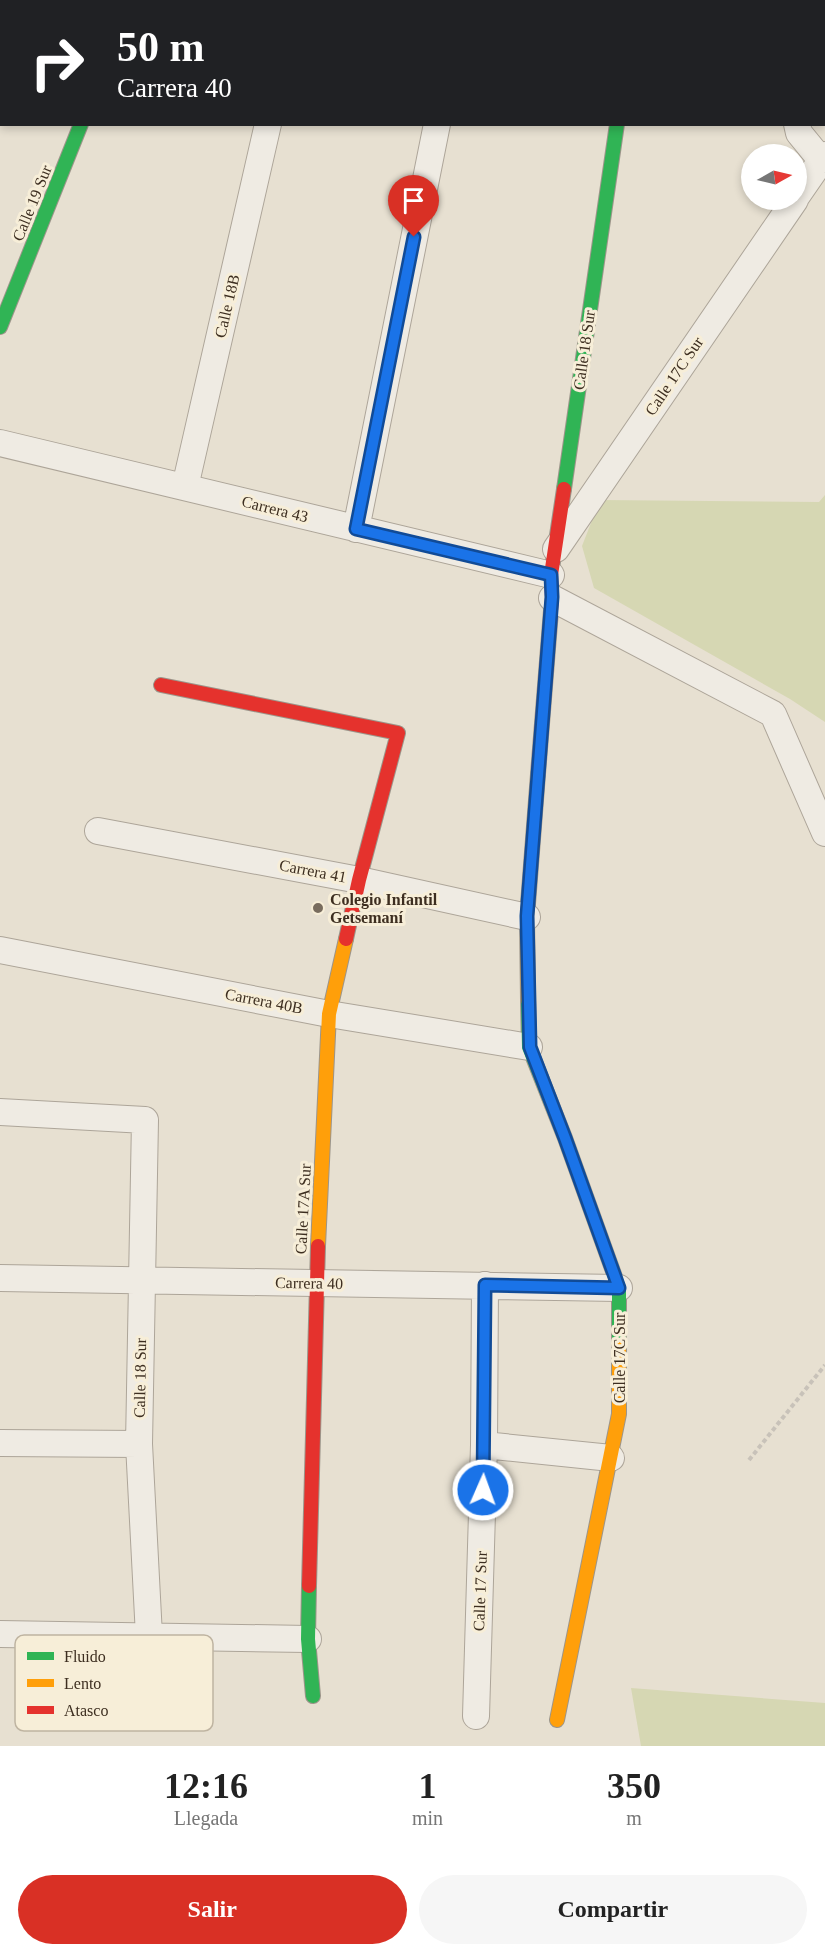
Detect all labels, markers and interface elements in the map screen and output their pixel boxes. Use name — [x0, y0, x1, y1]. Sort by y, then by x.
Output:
icon: right — [18, 24, 96, 102]
text: 50 m — [117, 24, 205, 70]
text: Carrera 40 — [117, 73, 232, 103]
north arrow — [741, 144, 807, 210]
map controls — [741, 144, 807, 210]
street label: Calle 19 Sur — [9, 162, 55, 243]
pin — [388, 175, 439, 237]
icon: arrive — [397, 184, 430, 217]
street label: Calle 18B — [211, 273, 243, 339]
street label: Calle 18 Sur — [570, 309, 598, 391]
street label: Calle 17C Sur — [642, 333, 707, 418]
street label: Carrera 43 — [240, 493, 310, 525]
street label: Carrera 41 — [278, 856, 348, 886]
place label: Colegio Infantil Getsemaní — [330, 891, 438, 926]
marker: Colegio Infantil Getsemaní — [311, 901, 325, 915]
street label: Carrera 40B — [224, 985, 304, 1017]
street label: Calle 17A Sur — [292, 1163, 314, 1255]
street label: Carrera 40 — [275, 1274, 343, 1292]
street label: Calle 17C Sur — [611, 1312, 628, 1403]
street label: Calle 18 Sur — [131, 1337, 149, 1418]
position arrow — [451, 1458, 515, 1522]
street label: Calle 17 Sur — [470, 1550, 490, 1631]
legend — [15, 1635, 213, 1731]
text: Fluido — [64, 1648, 106, 1665]
text: Lento — [64, 1675, 101, 1692]
text: Atasco — [64, 1702, 108, 1719]
text: 12:16 — [164, 1766, 248, 1806]
text: 1 — [419, 1766, 437, 1806]
text: 350 — [607, 1766, 661, 1806]
text: Llegada — [174, 1807, 238, 1829]
text: min — [412, 1807, 443, 1829]
text: m — [626, 1807, 642, 1829]
button: Salir — [18, 1875, 407, 1944]
button: Compartir — [419, 1875, 807, 1944]

